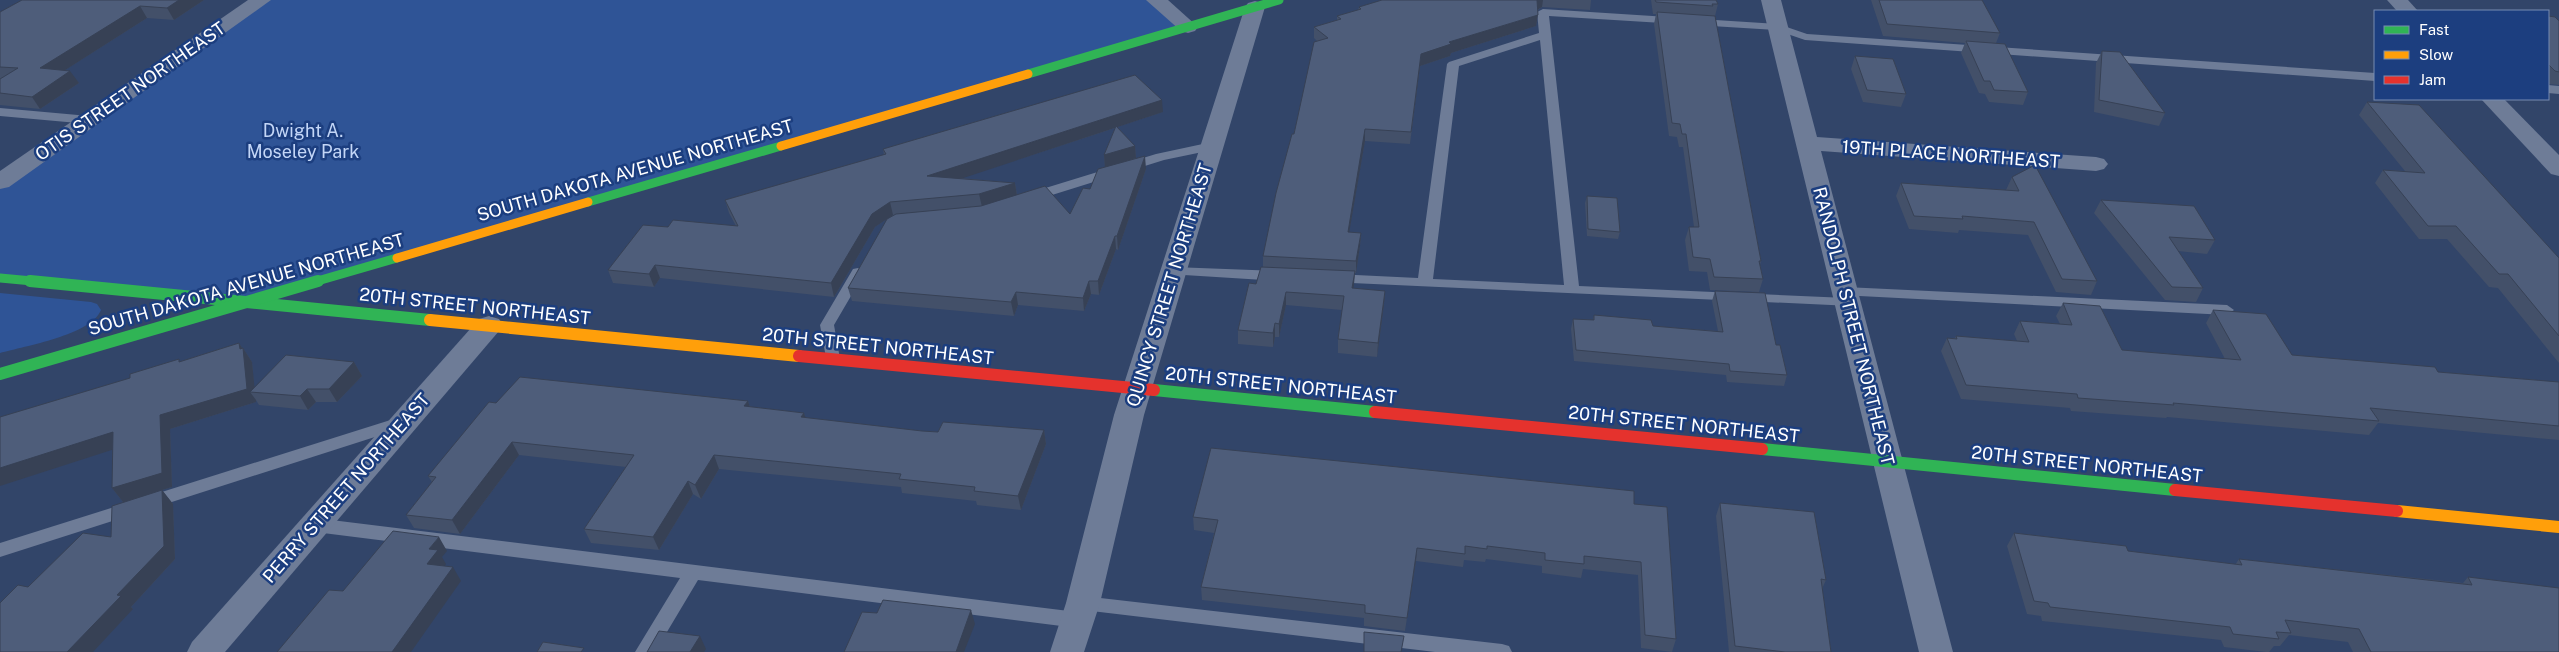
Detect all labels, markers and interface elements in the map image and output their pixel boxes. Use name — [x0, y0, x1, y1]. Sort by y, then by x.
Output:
legend — [2374, 10, 2549, 100]
street label: OTIS STREET NORTHEAST — [31, 17, 229, 165]
text: Fast — [2419, 21, 2449, 38]
text: Slow — [2419, 46, 2454, 63]
text: Jam — [2419, 71, 2446, 88]
street label: SOUTH DAKOTA AVENUE NORTHEAST — [475, 115, 796, 225]
park label: Dwight A. Moseley Park — [247, 120, 359, 162]
street label: 19TH PLACE NORTHEAST — [1841, 136, 2061, 172]
street label: QUINCY STREET NORTHEAST — [1122, 161, 1216, 409]
street label: RANDOLPH STREET NORTHEAST — [1809, 185, 1899, 468]
street label: SOUTH DAKOTA AVENUE NORTHEAST — [86, 229, 407, 339]
street label: 20TH STREET NORTHEAST — [358, 283, 592, 329]
street label: 20TH STREET NORTHEAST — [761, 323, 995, 369]
street label: 20TH STREET NORTHEAST — [1164, 362, 1398, 408]
street label: PERRY STREET NORTHEAST — [258, 389, 434, 587]
street label: 20TH STREET NORTHEAST — [1567, 401, 1801, 447]
street label: 20TH STREET NORTHEAST — [1970, 441, 2204, 487]

